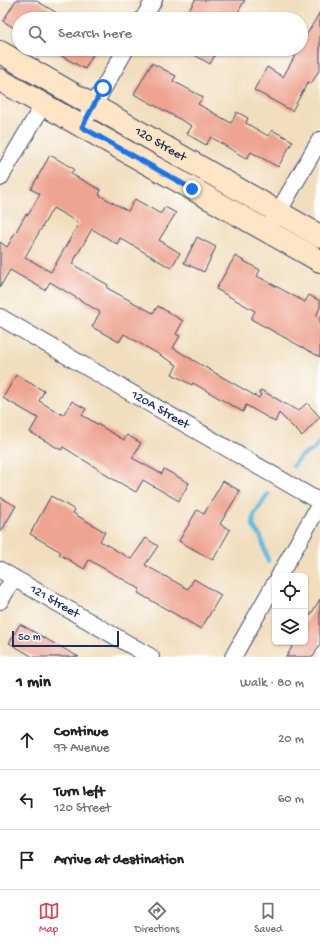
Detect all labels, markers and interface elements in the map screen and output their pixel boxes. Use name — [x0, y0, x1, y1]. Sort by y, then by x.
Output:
search box — [12, 12, 308, 56]
icon: search — [26, 23, 48, 45]
text: Search here — [58, 25, 132, 43]
route start — [94, 79, 112, 97]
street label: 120 Street — [131, 123, 190, 166]
route end — [183, 180, 201, 198]
street label: 120A Street — [128, 386, 193, 433]
map controls — [272, 573, 308, 645]
button: locate — [272, 573, 308, 609]
street label: 121 Street — [26, 581, 83, 622]
button: layers — [272, 609, 308, 645]
scale bar — [12, 629, 119, 648]
text: 50 m — [18, 632, 40, 644]
text: 1 min — [16, 673, 51, 693]
text: Walk · 80 m — [240, 676, 304, 691]
text: Continue — [54, 723, 108, 741]
icon: ahead — [16, 729, 38, 751]
text: 20 m — [278, 732, 304, 747]
text: 97 Avenue — [54, 741, 109, 756]
text: Turn left — [54, 783, 105, 801]
icon: left — [16, 789, 38, 811]
text: 60 m — [278, 792, 304, 807]
text: 120 Street — [54, 801, 111, 816]
icon: arrive — [16, 849, 38, 871]
text: Arrive at destination — [54, 851, 184, 869]
tab: Map — [38, 900, 60, 936]
tab: Directions — [135, 900, 179, 936]
tab: Saved — [254, 900, 282, 936]

